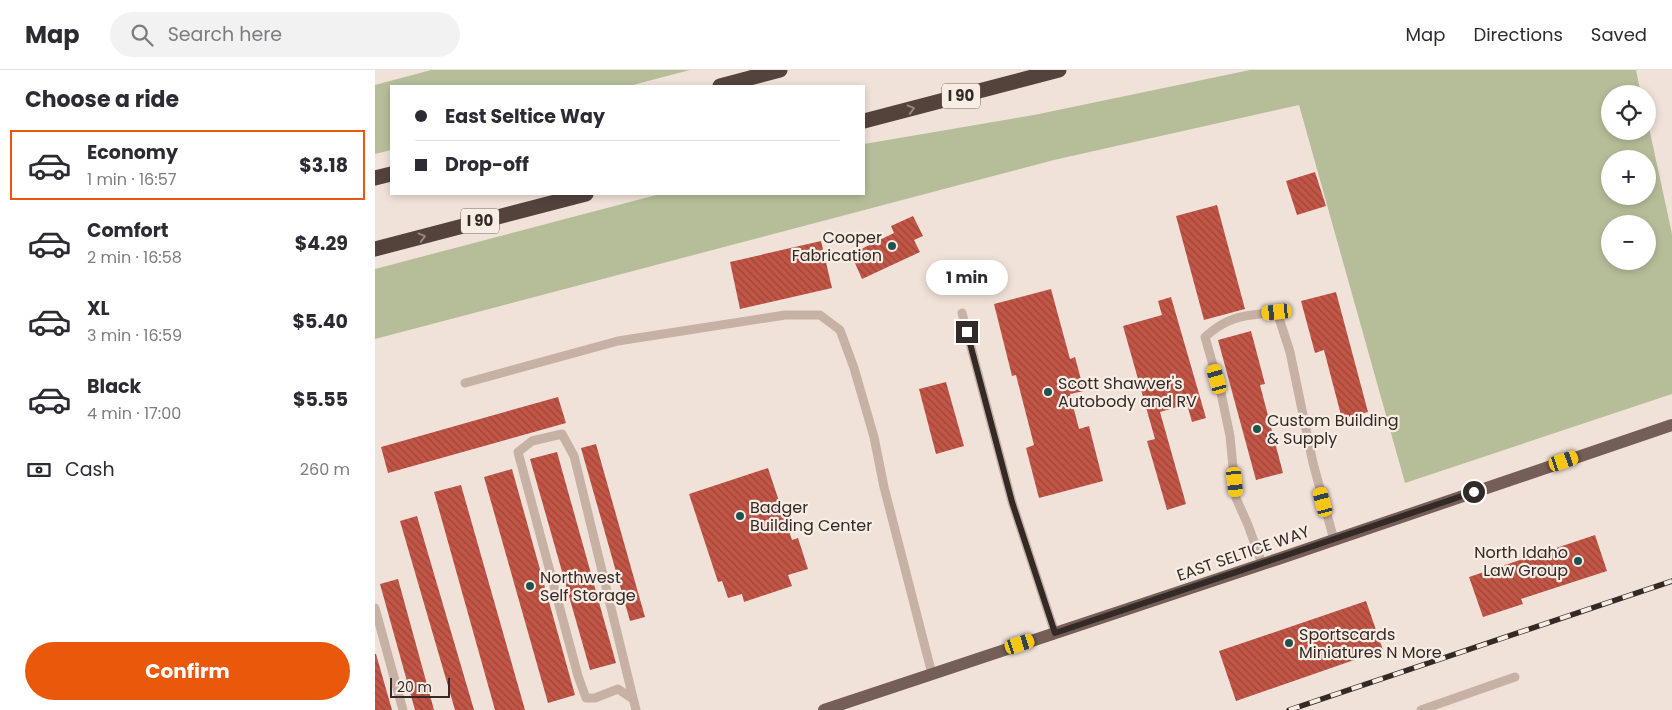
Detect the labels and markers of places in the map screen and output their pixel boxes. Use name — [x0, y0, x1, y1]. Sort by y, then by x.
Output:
place label: Cooper Fabrication — [792, 226, 882, 267]
marker: Cooper Fabrication — [886, 240, 898, 252]
place label: Scott Shawver's Autobody and RV — [1058, 372, 1197, 413]
marker: Scott Shawver's Autobody and RV — [1042, 386, 1054, 398]
place label: Custom Building & Supply — [1267, 409, 1399, 450]
marker: Custom Building & Supply — [1251, 423, 1263, 435]
place label: Badger Building Center — [750, 496, 872, 537]
marker: Badger Building Center — [734, 510, 746, 522]
place label: North Idaho Law Group — [1474, 541, 1568, 582]
marker: North Idaho Law Group — [1572, 555, 1584, 567]
place label: Northwest Self Storage — [540, 566, 636, 607]
marker: Northwest Self Storage — [524, 580, 536, 592]
place label: Sportscards Miniatures N More — [1299, 623, 1442, 664]
marker: Sportscards Miniatures N More — [1283, 637, 1295, 649]

